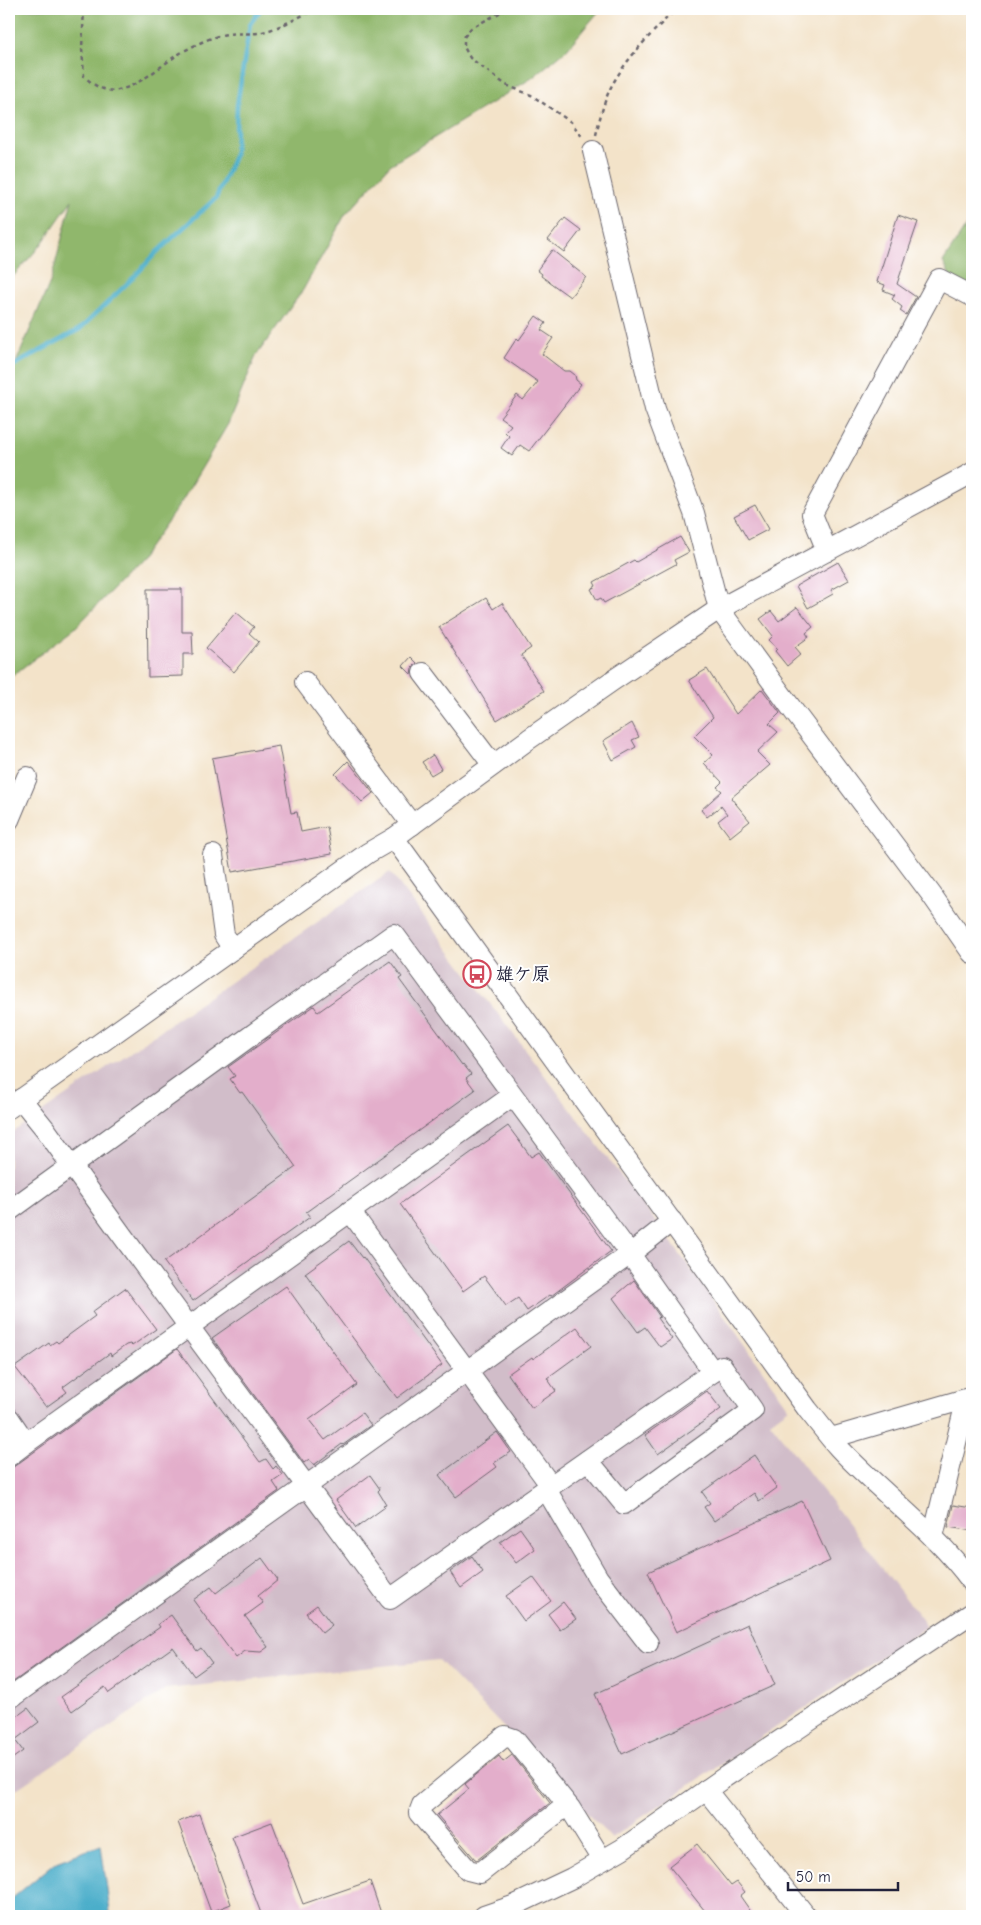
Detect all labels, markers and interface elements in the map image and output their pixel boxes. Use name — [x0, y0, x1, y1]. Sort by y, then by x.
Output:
bus stop icon: 雄ケ原 — [462, 959, 492, 989]
place label: 雄ケ原 — [496, 964, 550, 985]
scale bar — [788, 1860, 898, 1892]
text: 50 m — [796, 1868, 831, 1886]

